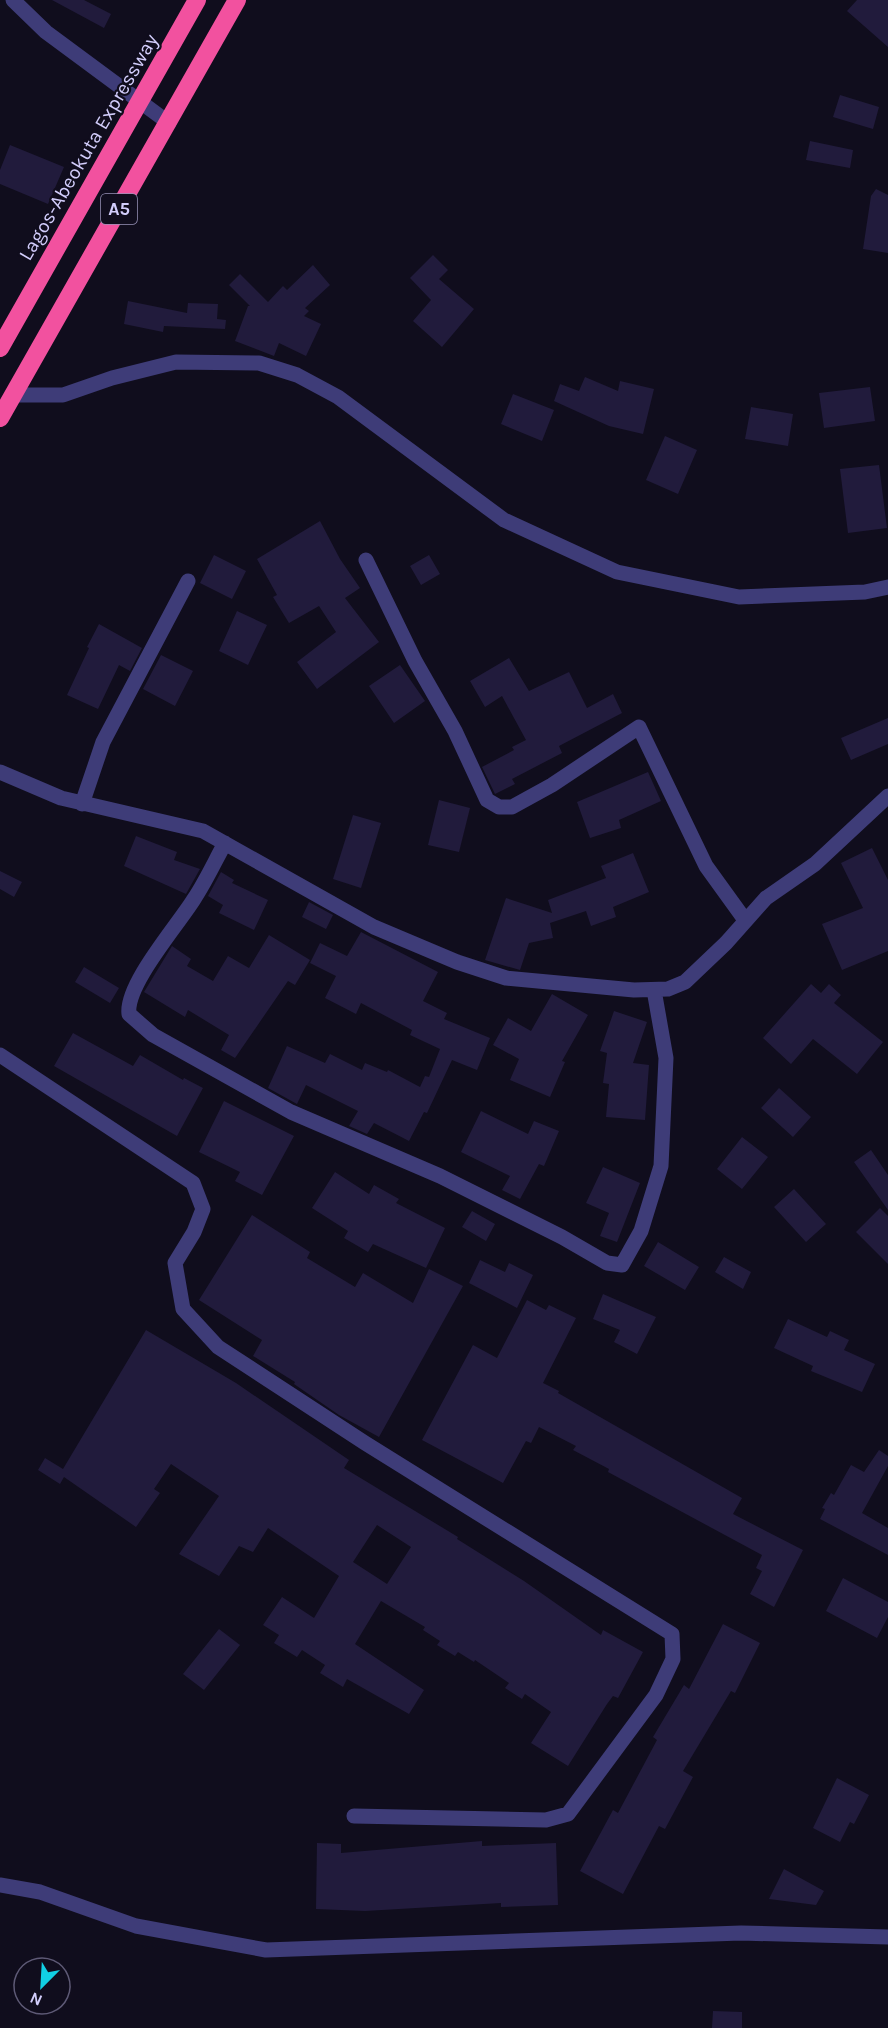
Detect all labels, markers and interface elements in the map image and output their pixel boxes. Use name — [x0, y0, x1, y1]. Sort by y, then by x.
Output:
street label: Lagos-Abeokuta Expressway — [14, 30, 163, 265]
road number: A5 — [101, 194, 137, 224]
north arrow — [12, 1956, 72, 2016]
text: N — [27, 1988, 45, 2010]

